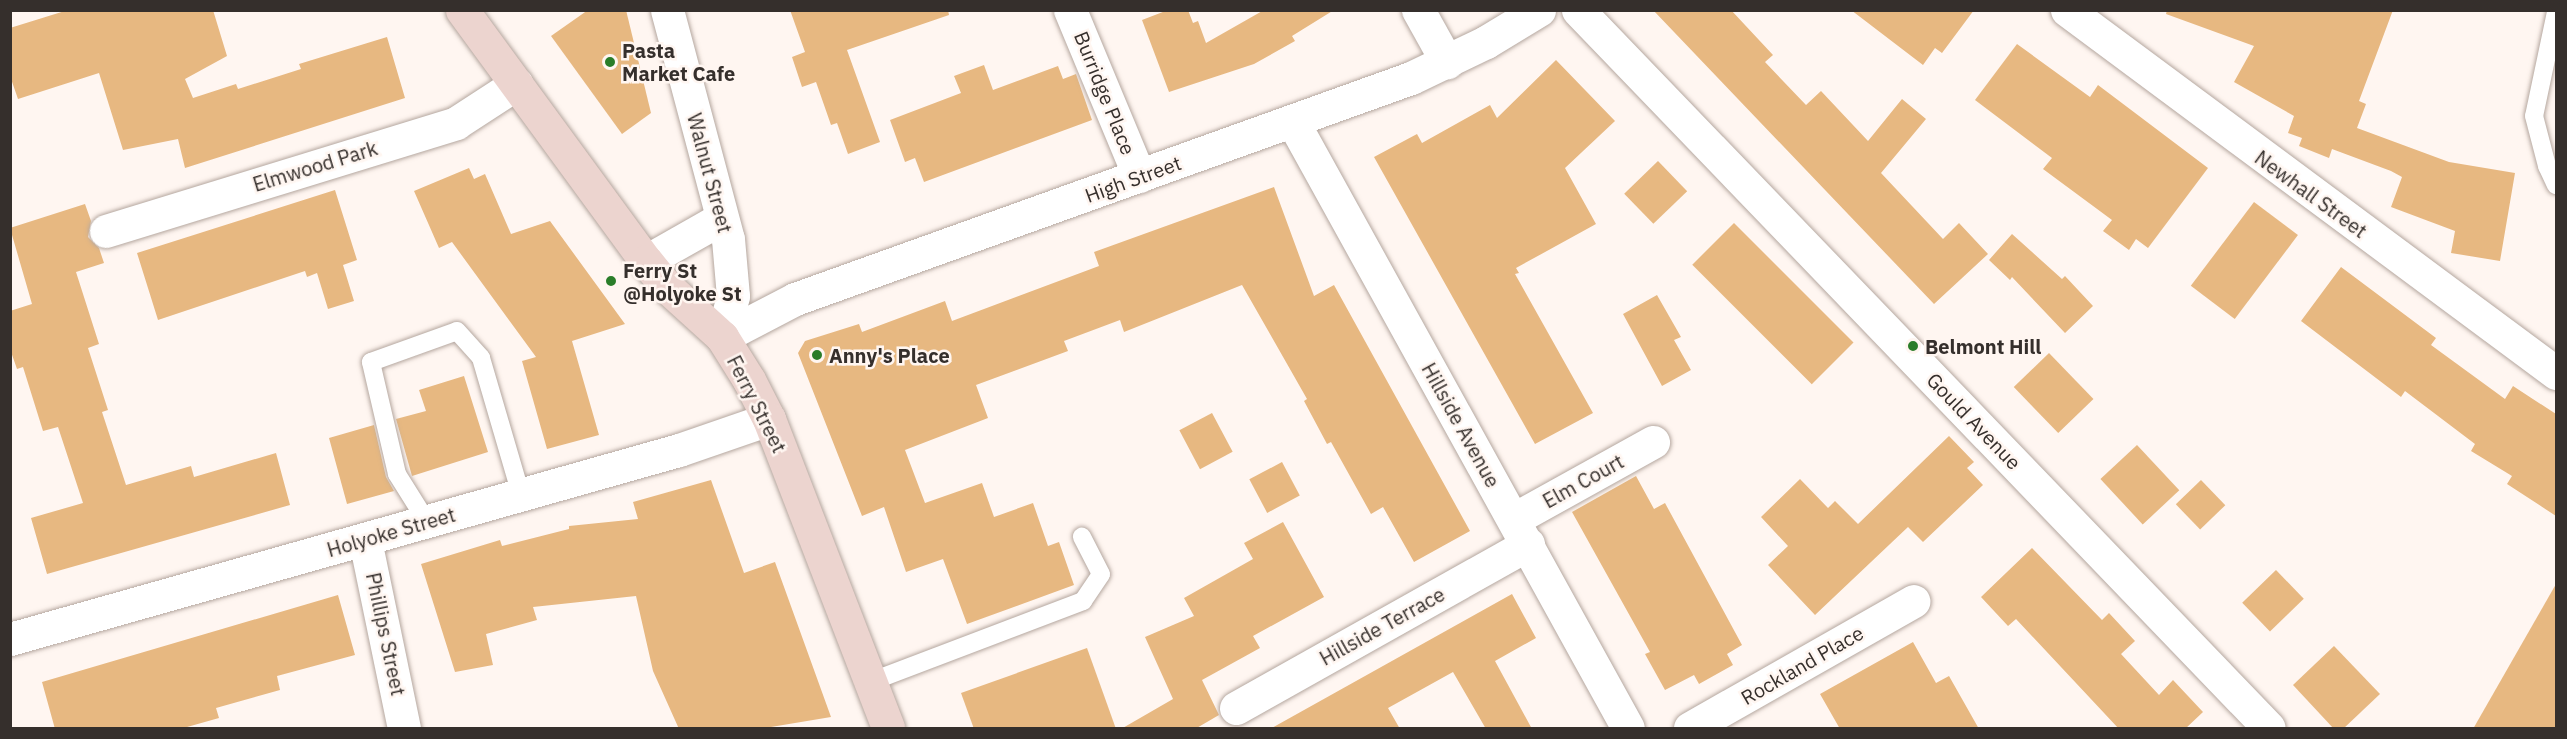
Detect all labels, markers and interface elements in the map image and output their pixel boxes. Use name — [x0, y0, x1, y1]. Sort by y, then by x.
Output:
street label: Burridge Place — [1069, 28, 1141, 158]
place label: Pasta Market Cafe — [622, 39, 735, 86]
marker: Pasta Market Cafe — [603, 55, 617, 69]
street label: Walnut Street — [682, 110, 738, 236]
street label: Elmwood Park — [250, 136, 380, 196]
street label: Newhall Street — [2250, 145, 2372, 243]
street label: High Street — [1082, 151, 1184, 207]
place label: Ferry St @Holyoke St — [623, 258, 742, 305]
marker: Ferry St @Holyoke St — [604, 274, 618, 288]
place label: Belmont Hill — [1925, 334, 2041, 358]
marker: Belmont Hill — [1906, 339, 1920, 353]
place label: Anny's Place — [829, 343, 950, 367]
marker: Anny's Place — [810, 348, 824, 362]
street label: Ferry Street — [722, 351, 792, 457]
street label: Hillside Avenue — [1417, 359, 1505, 491]
street label: Gould Avenue — [1922, 368, 2026, 474]
street label: Elm Court — [1538, 449, 1628, 513]
street label: Holyoke Street — [324, 502, 458, 562]
street label: Phillips Street — [361, 570, 411, 698]
street label: Hillside Terrace — [1315, 582, 1449, 670]
street label: Rockland Place — [1737, 620, 1867, 710]

